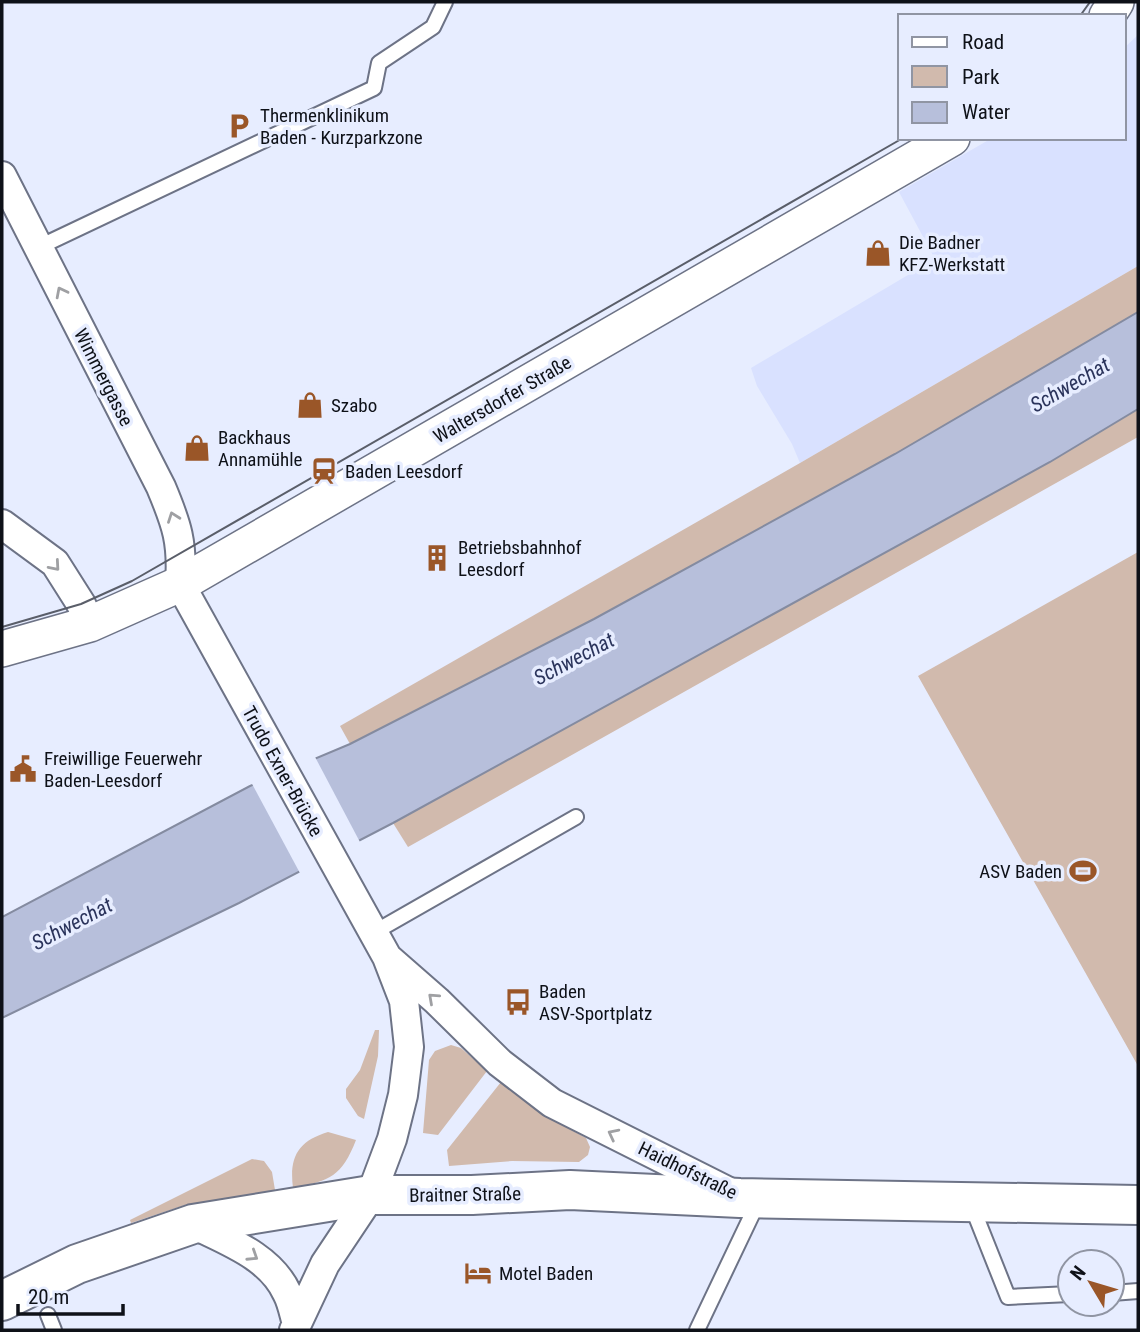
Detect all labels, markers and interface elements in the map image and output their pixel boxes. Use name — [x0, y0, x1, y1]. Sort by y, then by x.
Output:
legend — [898, 14, 1126, 140]
text: Road — [962, 30, 1004, 54]
text: Park — [962, 65, 1000, 89]
text: Water — [962, 100, 1010, 124]
place label: Thermenklinikum Baden - Kurzparkzone — [260, 104, 423, 149]
parking icon: Thermenklinikum Baden - Kurzparkzone — [224, 111, 254, 141]
place label: Die Badner KFZ-Werkstatt — [899, 231, 1005, 276]
shop icon: Die Badner KFZ-Werkstatt — [863, 238, 893, 268]
one-way arrow — [55, 287, 69, 299]
street label: Wimmergasse — [69, 324, 138, 430]
street label: Waltersdorfer Straße — [429, 351, 575, 448]
water label: Schwechat — [1026, 352, 1115, 417]
shop icon: Szabo — [295, 390, 325, 420]
place label: Szabo — [331, 394, 377, 417]
place label: Backhaus Annamühle — [218, 426, 302, 471]
shop icon: Backhaus Annamühle — [182, 433, 212, 463]
station icon: Baden Leesdorf — [309, 456, 339, 486]
place label: Baden Leesdorf — [345, 460, 463, 483]
one-way arrow — [168, 512, 182, 524]
place label: Betriebsbahnhof Leesdorf — [458, 536, 582, 581]
building icon: Betriebsbahnhof Leesdorf — [422, 543, 452, 573]
one-way arrow — [46, 558, 59, 571]
water label: Schwechat — [530, 627, 619, 690]
street label: Trudo Exner-Brücke — [237, 702, 328, 840]
place label: Freiwillige Feuerwehr Baden-Leesdorf — [44, 747, 203, 792]
public building icon: Freiwillige Feuerwehr Baden-Leesdorf — [8, 754, 38, 784]
sports icon: ASV Baden — [1068, 856, 1098, 886]
place label: ASV Baden — [979, 860, 1062, 883]
water label: Schwechat — [28, 892, 117, 955]
place label: Baden ASV-Sportplatz — [539, 980, 652, 1025]
bus stop icon: Baden ASV-Sportplatz — [503, 987, 533, 1017]
one-way arrow — [428, 994, 441, 1006]
one-way arrow — [608, 1128, 620, 1142]
street label: Haidhofstraße — [635, 1137, 741, 1204]
street label: Braitner Straße — [409, 1182, 521, 1207]
one-way arrow — [245, 1248, 258, 1260]
north arrow — [1056, 1248, 1126, 1318]
hotel icon: Motel Baden — [463, 1258, 493, 1288]
text: N — [1065, 1261, 1091, 1285]
place label: Motel Baden — [499, 1262, 593, 1285]
scale bar — [18, 1272, 122, 1316]
text: 20 m — [28, 1285, 69, 1309]

